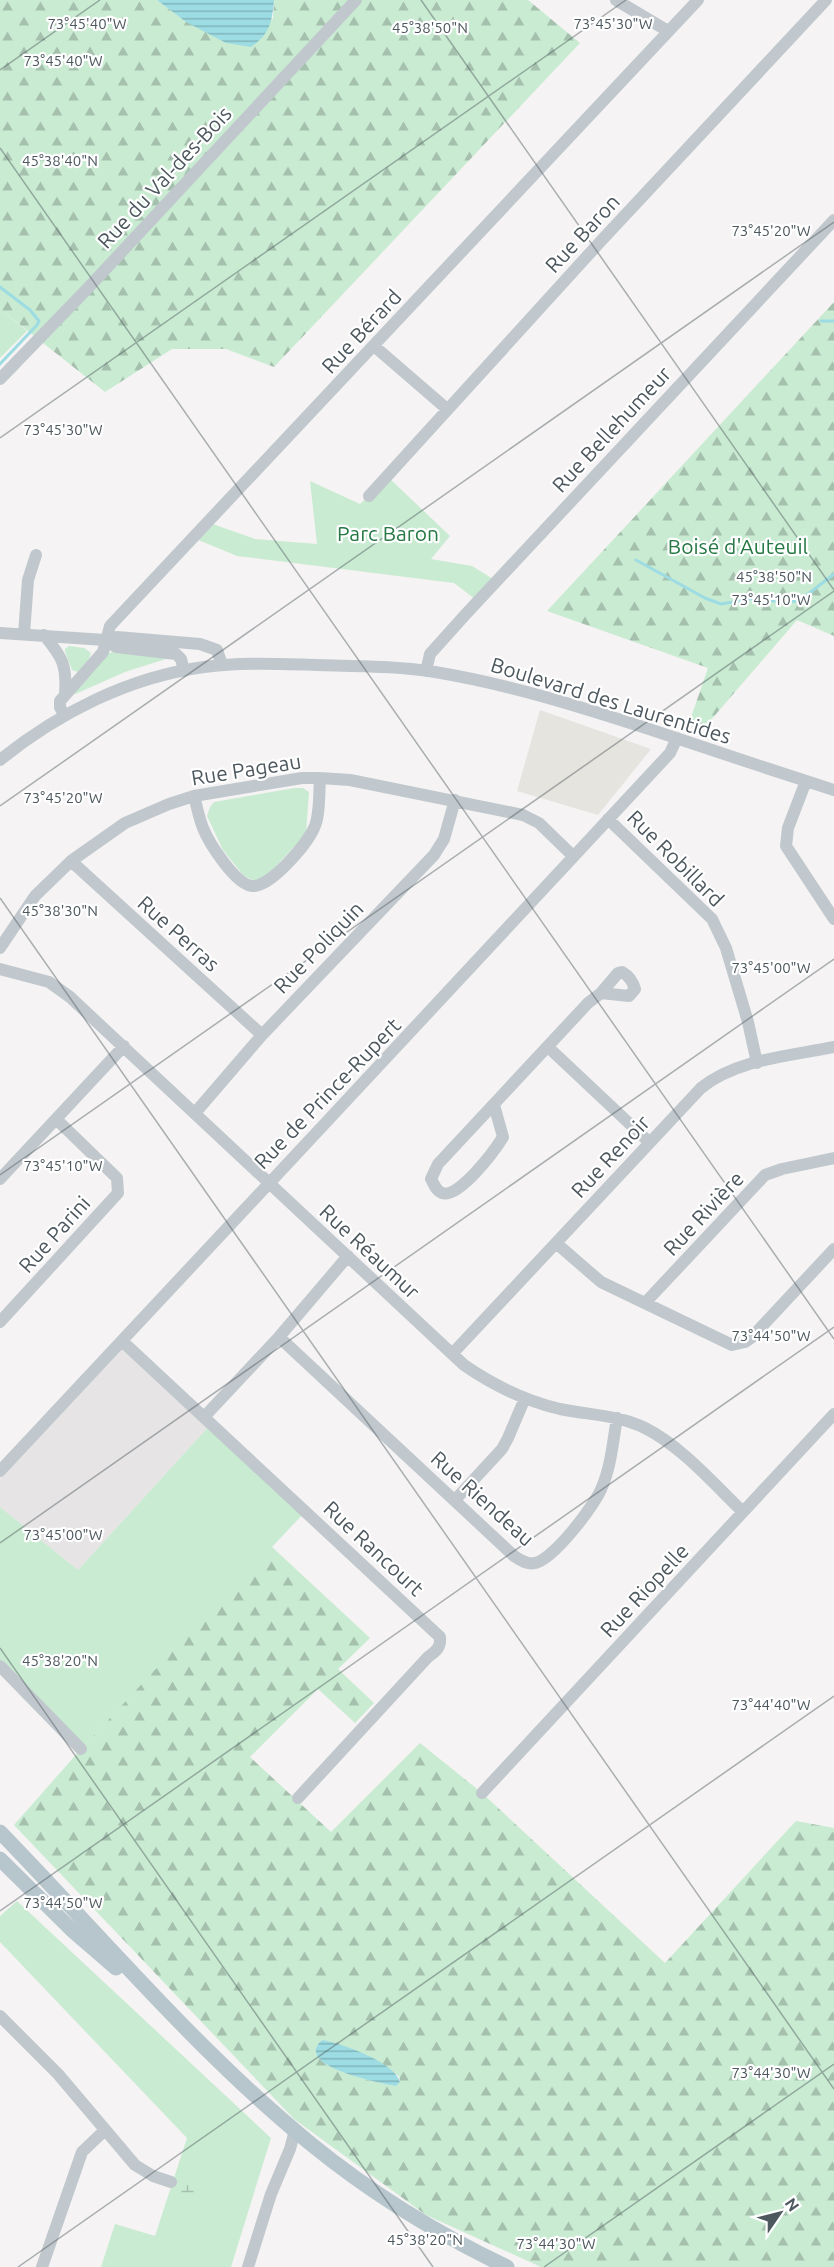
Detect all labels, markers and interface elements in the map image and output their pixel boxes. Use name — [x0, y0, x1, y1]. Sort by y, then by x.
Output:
text: 73°45'40"W — [47, 15, 127, 32]
text: 73°45'30"W — [573, 15, 653, 32]
text: 45°38'50"N — [392, 19, 468, 36]
text: 73°45'40"W — [23, 52, 103, 69]
street label: Rue du Val-des-Bois — [92, 101, 236, 253]
text: 45°38'40"N — [22, 152, 98, 169]
street label: Rue Baron — [540, 189, 624, 277]
text: 73°45'20"W — [731, 222, 811, 239]
street label: Rue Bérard — [316, 284, 406, 378]
street label: Rue Bellehumeur — [547, 361, 675, 497]
text: 73°45'30"W — [23, 421, 103, 438]
park label: Parc Baron — [337, 521, 439, 545]
park label: Boisé d'Auteuil — [668, 534, 808, 558]
text: 45°38'50"N — [736, 568, 812, 585]
text: 73°45'10"W — [731, 591, 811, 608]
street label: Boulevard des Laurentides — [488, 652, 734, 748]
street label: Rue Pageau — [189, 748, 303, 790]
text: 73°45'20"W — [23, 789, 103, 806]
street label: Rue Robillard — [623, 805, 729, 911]
street label: Rue Perras — [133, 890, 225, 976]
street label: Rue Poliquin — [268, 896, 368, 998]
text: 45°38'30"N — [22, 902, 98, 919]
text: 73°45'00"W — [731, 959, 811, 976]
street label: Rue de Prince-Rupert — [249, 1013, 405, 1173]
street label: Rue Renoir — [566, 1110, 654, 1202]
text: 73°45'10"W — [23, 1157, 103, 1174]
street label: Rue Rivière — [658, 1166, 748, 1260]
street label: Rue Parini — [13, 1191, 95, 1277]
street label: Rue Réaumur — [315, 1199, 425, 1303]
text: 73°44'50"W — [731, 1327, 811, 1344]
street label: Rue Riendeau — [427, 1446, 539, 1550]
street label: Rue Rancourt — [319, 1496, 429, 1600]
text: 73°45'00"W — [23, 1526, 103, 1543]
street label: Rue Riopelle — [595, 1539, 693, 1641]
text: 45°38'20"N — [22, 1652, 98, 1669]
text: 73°44'40"W — [731, 1696, 811, 1713]
text: 73°44'50"W — [23, 1894, 103, 1911]
text: 73°44'30"W — [731, 2064, 811, 2081]
north arrow — [750, 2183, 810, 2243]
text: N — [781, 2194, 803, 2214]
text: 45°38'20"N — [387, 2231, 463, 2248]
text: 73°44'30"W — [516, 2235, 596, 2252]

